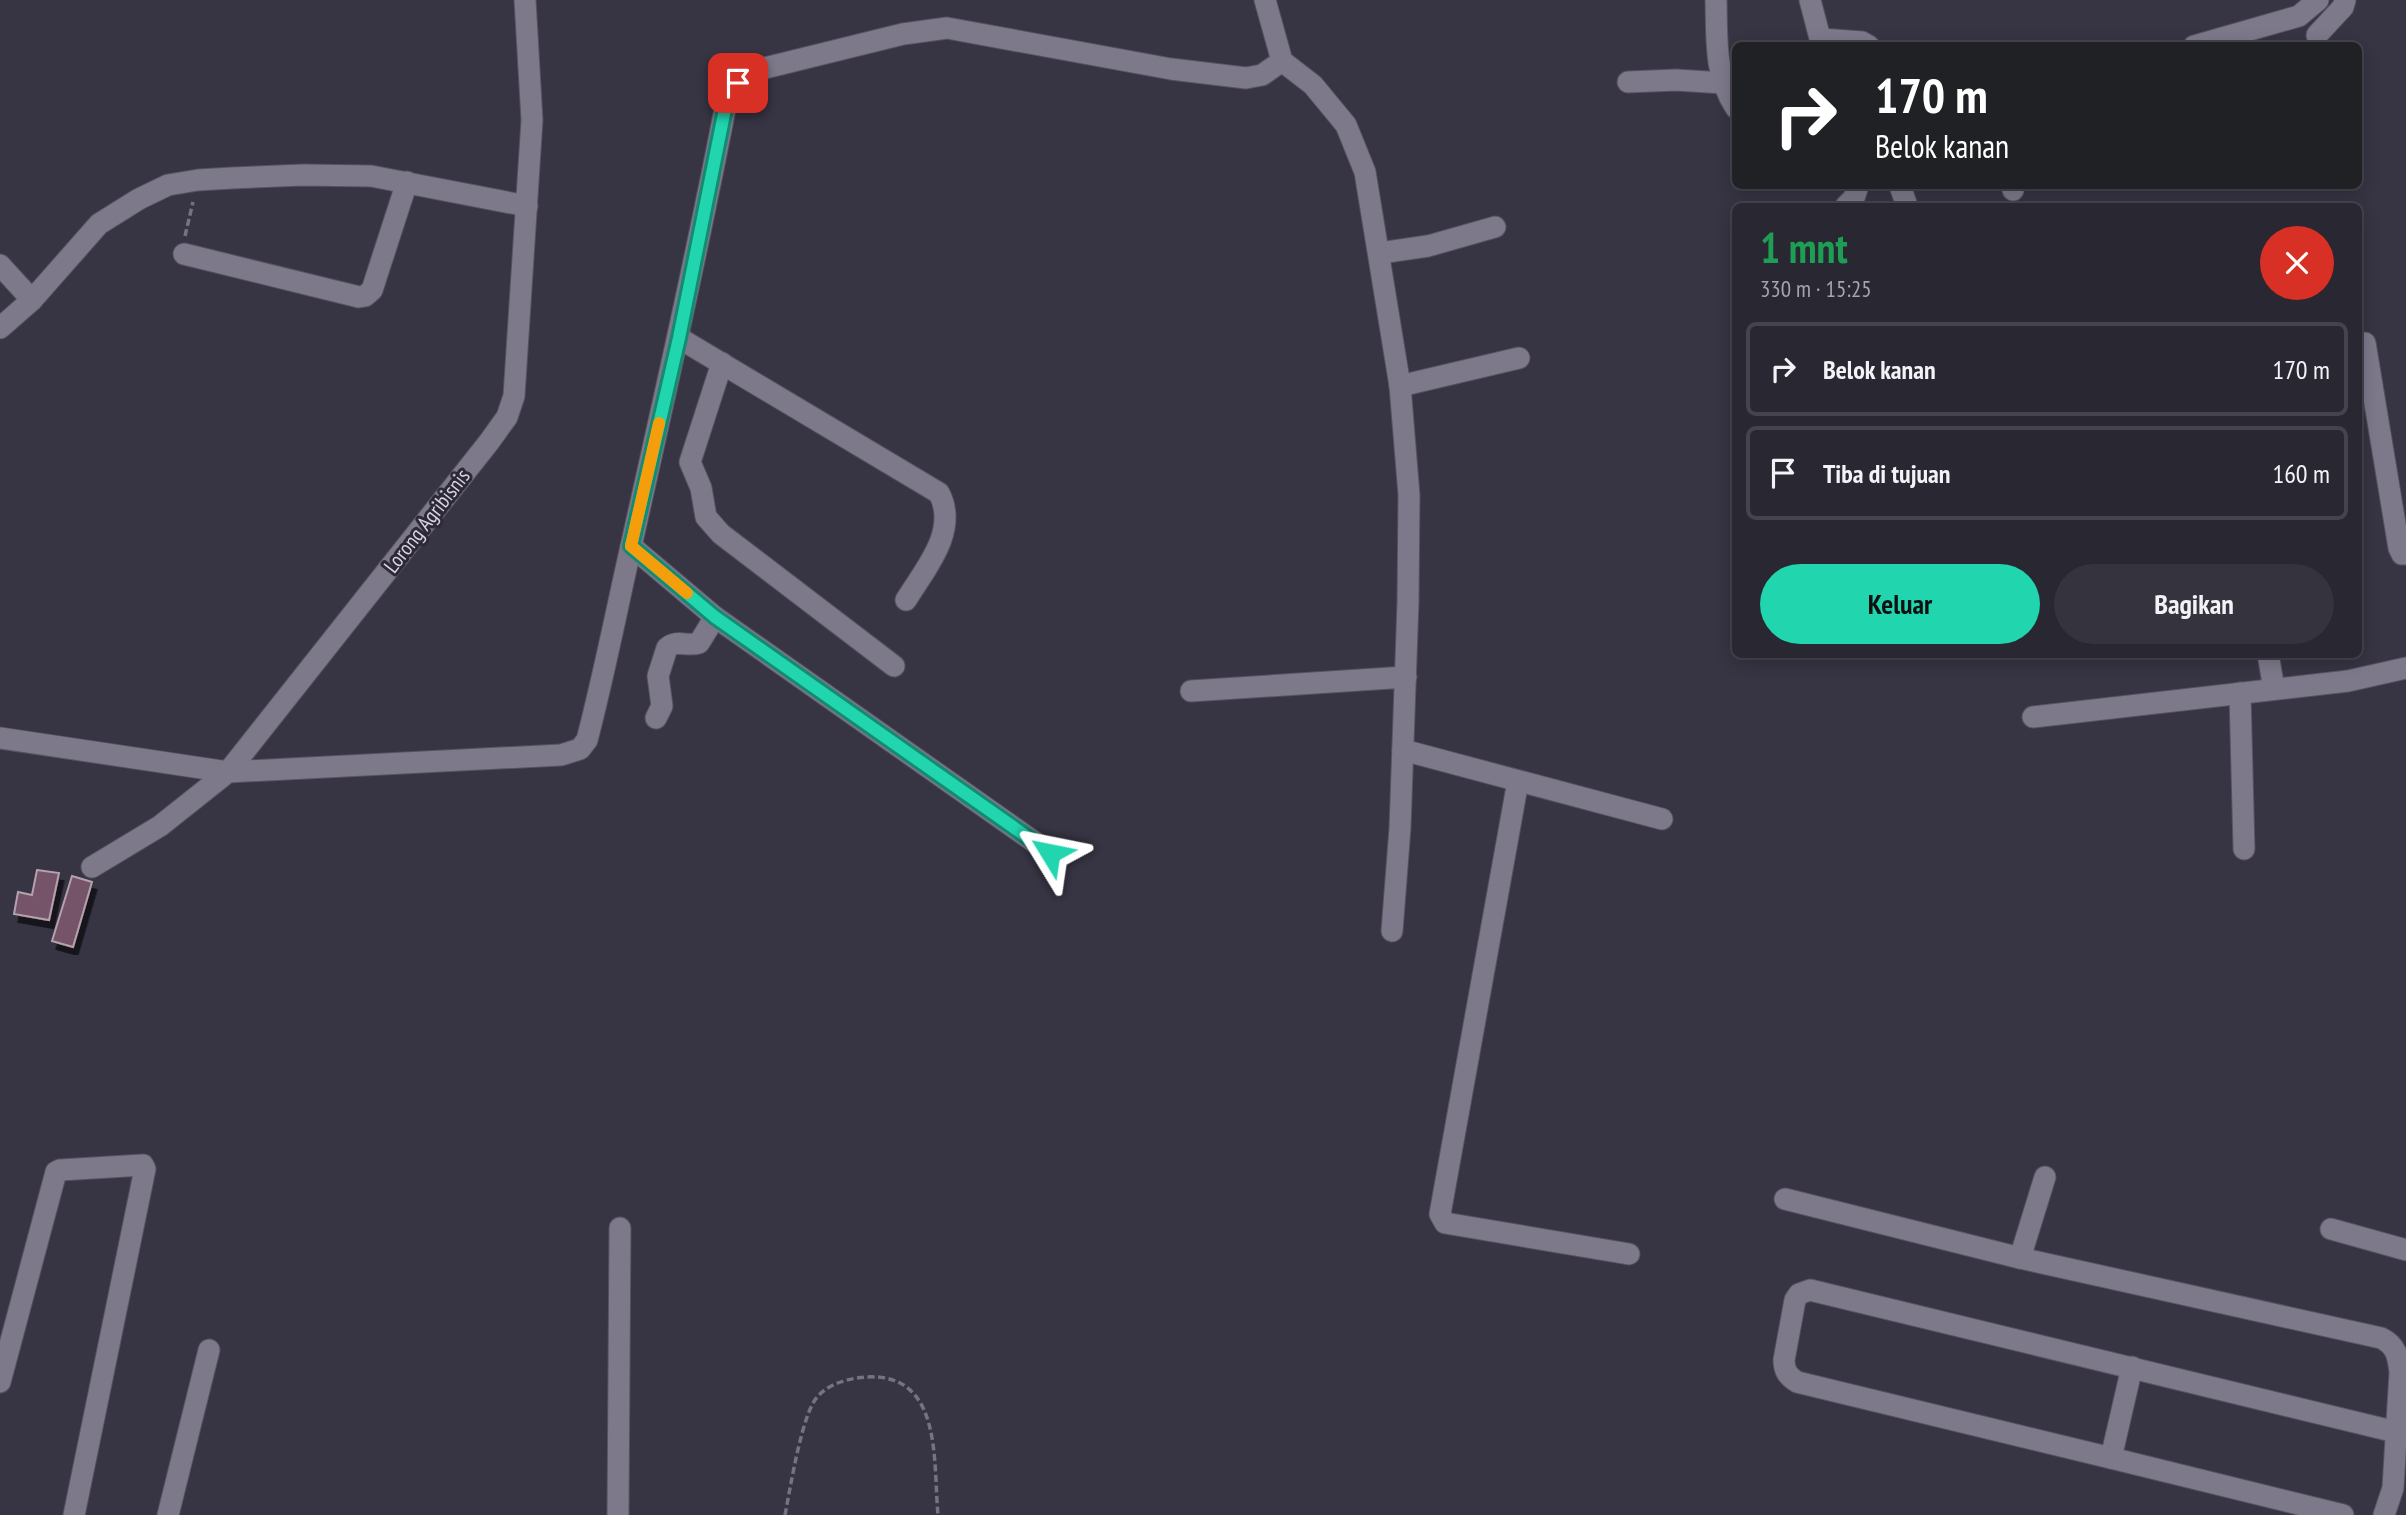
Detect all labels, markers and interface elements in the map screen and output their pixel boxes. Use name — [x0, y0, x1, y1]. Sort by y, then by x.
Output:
pin — [708, 53, 768, 113]
text: 170 m — [1875, 63, 1988, 127]
icon: arrive — [719, 64, 757, 102]
icon: right — [1760, 70, 1851, 161]
text: Belok kanan — [1875, 125, 2009, 167]
text: 1 mnt — [1760, 220, 1848, 275]
button: close — [2260, 226, 2334, 300]
text: 330 m · 15:25 — [1760, 274, 1872, 303]
icon: right — [1764, 350, 1802, 388]
text: Belok kanan — [1823, 353, 1936, 386]
text: 170 m — [2272, 353, 2330, 386]
icon: arrive — [1764, 454, 1802, 492]
text: Tiba di tujuan — [1823, 457, 1951, 490]
text: 160 m — [2272, 457, 2330, 490]
street label: Lorong Agribisnis — [378, 463, 476, 578]
button: Keluar — [1760, 564, 2040, 644]
button: Bagikan — [2054, 564, 2334, 644]
position arrow — [1013, 816, 1087, 890]

